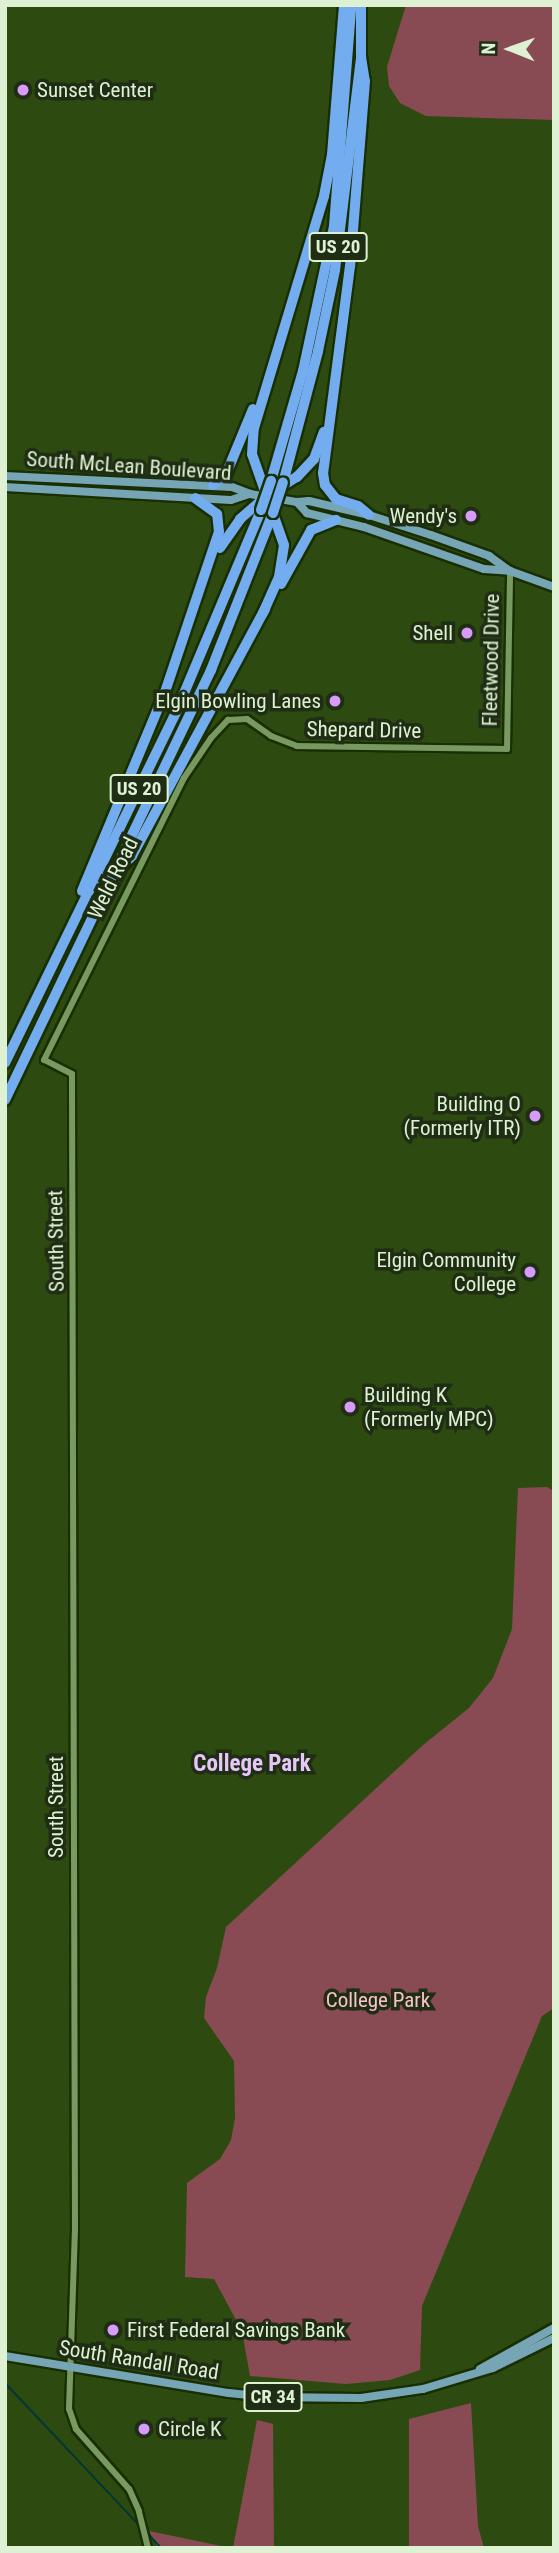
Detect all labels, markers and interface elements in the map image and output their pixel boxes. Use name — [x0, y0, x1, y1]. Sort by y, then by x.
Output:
north arrow — [475, 14, 545, 84]
text: N — [477, 43, 500, 55]
place label: Sunset Center — [37, 77, 153, 103]
marker: Sunset Center — [15, 82, 31, 98]
road number: US 20 — [308, 232, 368, 262]
street label: South McLean Boulevard — [26, 446, 232, 486]
place label: Wendy's — [390, 503, 457, 529]
marker: Wendy's — [463, 508, 479, 524]
street label: Fleetwood Drive — [477, 593, 505, 727]
place label: Shell — [412, 620, 453, 646]
marker: Shell — [459, 625, 475, 641]
place label: Elgin Bowling Lanes — [155, 688, 321, 714]
marker: Elgin Bowling Lanes — [327, 693, 343, 709]
street label: Shepard Drive — [306, 716, 422, 744]
road number: US 20 — [109, 774, 169, 804]
street label: Weld Road — [82, 833, 144, 923]
place label: Building O (Formerly ITR) — [403, 1091, 521, 1141]
marker: Building O (Formerly ITR) — [527, 1108, 543, 1124]
street label: South Street — [43, 1190, 69, 1292]
place label: Elgin Community College — [376, 1247, 516, 1297]
marker: Elgin Community College — [522, 1264, 538, 1280]
place label: Building K (Formerly MPC) — [364, 1382, 494, 1432]
marker: Building K (Formerly MPC) — [342, 1399, 358, 1415]
district label: College Park — [193, 1750, 311, 1778]
street label: South Street — [43, 1756, 69, 1858]
park label: College Park — [326, 1987, 430, 2013]
place label: First Federal Savings Bank — [127, 2317, 345, 2343]
marker: First Federal Savings Bank — [105, 2322, 121, 2338]
street label: South Randall Road — [57, 2335, 221, 2385]
road number: CR 34 — [243, 2382, 303, 2412]
place label: Circle K — [158, 2416, 222, 2442]
marker: Circle K — [136, 2421, 152, 2437]

